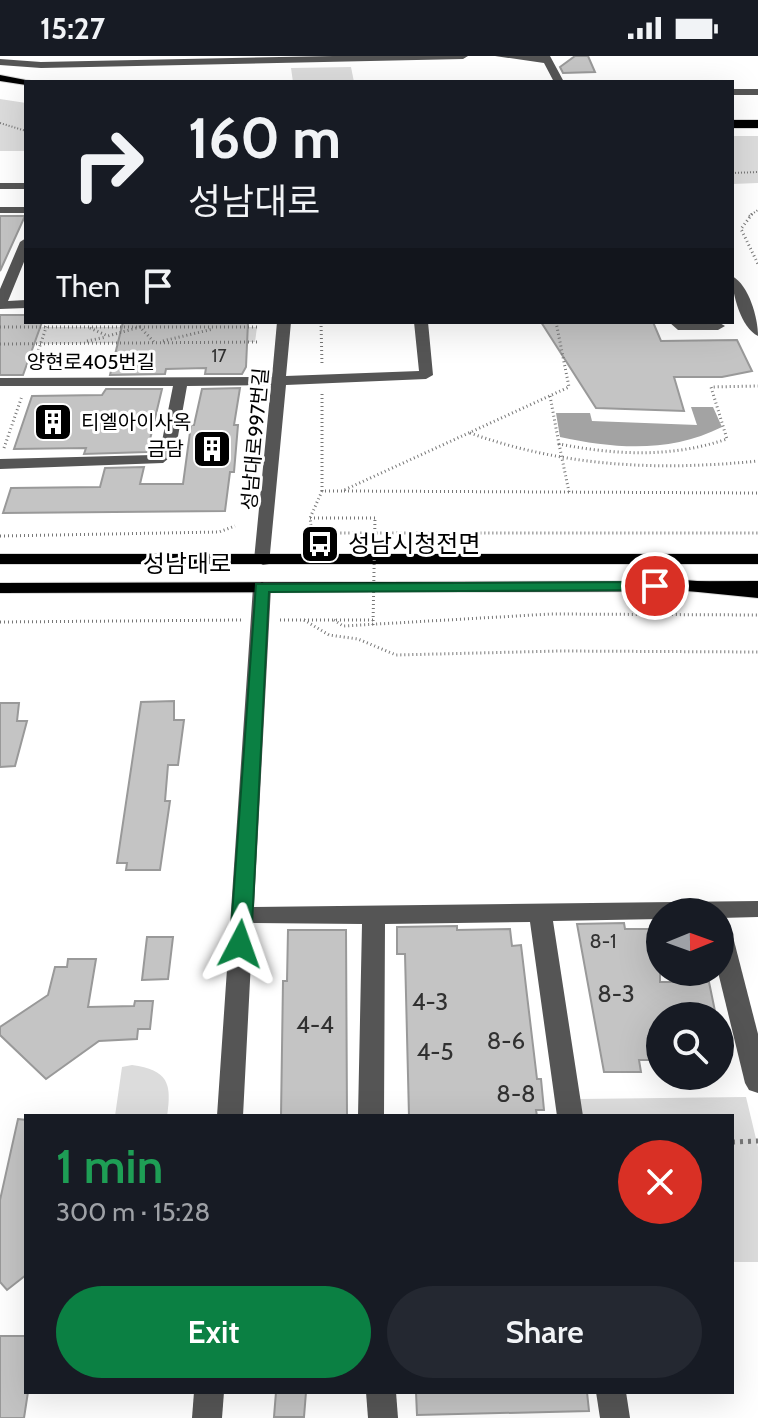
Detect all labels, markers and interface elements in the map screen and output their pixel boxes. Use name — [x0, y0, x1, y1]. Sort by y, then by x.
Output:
text: 15:27 — [40, 10, 105, 47]
text: 160 m — [188, 104, 341, 172]
icon: right — [56, 112, 160, 216]
text: 성남대로 — [188, 179, 320, 223]
icon: arrive — [136, 264, 180, 308]
text: Then — [56, 268, 120, 305]
house number: 17 — [212, 345, 226, 367]
street label: 양현로405번길 — [27, 350, 155, 374]
street label: 성남대로997번길 — [237, 367, 273, 511]
building icon: 티엘아이사옥 — [32, 401, 74, 443]
place label: 티엘아이사옥 — [81, 410, 191, 434]
building icon: 금담 — [191, 428, 233, 470]
place label: 금담 — [147, 437, 184, 461]
bus stop icon: 성남시청전면 — [299, 523, 341, 565]
place label: 성남시청전면 — [348, 529, 480, 558]
street label: 성남대로 — [143, 549, 231, 578]
pin — [621, 552, 689, 620]
icon: arrive — [633, 564, 677, 608]
north arrow — [646, 898, 734, 986]
map controls — [646, 898, 734, 1090]
position arrow — [198, 902, 282, 986]
house number: 8-1 — [590, 929, 616, 953]
house number: 8-3 — [597, 979, 635, 1008]
house number: 4-3 — [412, 987, 448, 1016]
button: search — [646, 1002, 734, 1090]
house number: 4-4 — [296, 1010, 334, 1039]
house number: 8-6 — [487, 1026, 525, 1055]
house number: 4-5 — [416, 1037, 454, 1066]
house number: 8-8 — [496, 1079, 536, 1108]
text: 1 min — [56, 1137, 163, 1195]
button: close — [618, 1140, 702, 1224]
text: 300 m · 15:28 — [56, 1196, 210, 1228]
button: Exit — [56, 1286, 371, 1378]
button: Share — [387, 1286, 702, 1378]

